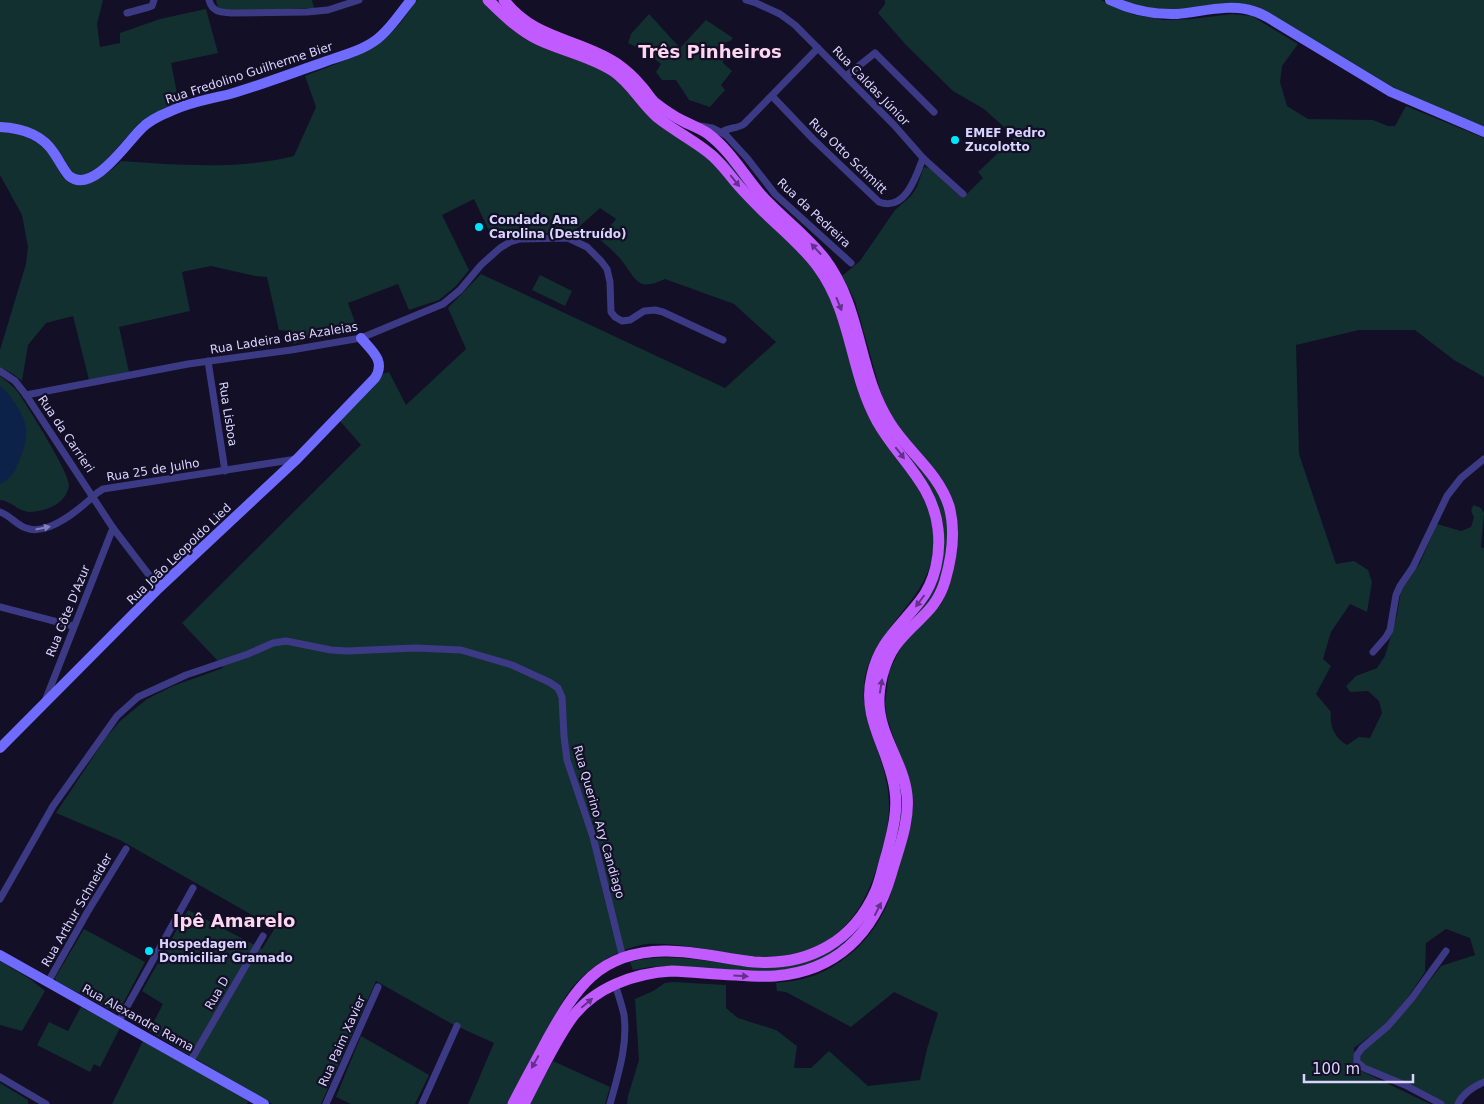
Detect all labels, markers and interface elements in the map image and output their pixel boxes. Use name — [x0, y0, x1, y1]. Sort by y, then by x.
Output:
street label: Rua Fredolino Guilherme Bier — [164, 39, 334, 107]
district label: Três Pinheiros — [638, 41, 782, 62]
street label: Rua Caldas Júnior — [829, 43, 913, 129]
street label: Rua Otto Schmitt — [806, 115, 890, 197]
place label: EMEF Pedro Zucolotto — [965, 126, 1045, 154]
marker: EMEF Pedro Zucolotto — [949, 134, 961, 146]
one-way arrow — [730, 174, 741, 187]
street label: Rua da Pedreira — [775, 176, 853, 250]
place label: Condado Ana Carolina (Destruído) — [489, 213, 626, 241]
marker: Condado Ana Carolina (Destruído) — [473, 221, 485, 233]
one-way arrow — [810, 243, 822, 255]
one-way arrow — [835, 297, 843, 312]
street label: Rua Ladeira das Azaleias — [209, 319, 359, 357]
street label: Rua Lisboa — [216, 381, 240, 447]
street label: Rua da Carrieri — [35, 393, 97, 475]
one-way arrow — [895, 446, 905, 460]
street label: Rua 25 de Julho — [106, 456, 200, 484]
street label: Rua João Leopoldo Lied — [124, 501, 234, 607]
one-way arrow — [36, 524, 51, 532]
street label: Rua Côte D'Azur — [43, 563, 93, 659]
one-way arrow — [914, 594, 925, 607]
one-way arrow — [877, 678, 885, 694]
street label: Rua Querino Ary Candiago — [570, 744, 628, 900]
street label: Rua Arthur Schneider — [39, 851, 115, 969]
one-way arrow — [874, 902, 882, 916]
district label: Ipê Amarelo — [173, 910, 295, 931]
place label: Hospedagem Domiciliar Gramado — [159, 937, 293, 965]
marker: Hospedagem Domiciliar Gramado — [143, 945, 155, 957]
one-way arrow — [733, 972, 749, 980]
street label: Rua D — [202, 974, 232, 1012]
street label: Rua Alexandre Rama — [80, 982, 196, 1054]
street label: Rua Paim Xavier — [316, 993, 368, 1089]
one-way arrow — [580, 998, 593, 1009]
scale bar — [1304, 1052, 1413, 1084]
one-way arrow — [531, 1055, 539, 1070]
text: 100 m — [1312, 1060, 1360, 1078]

